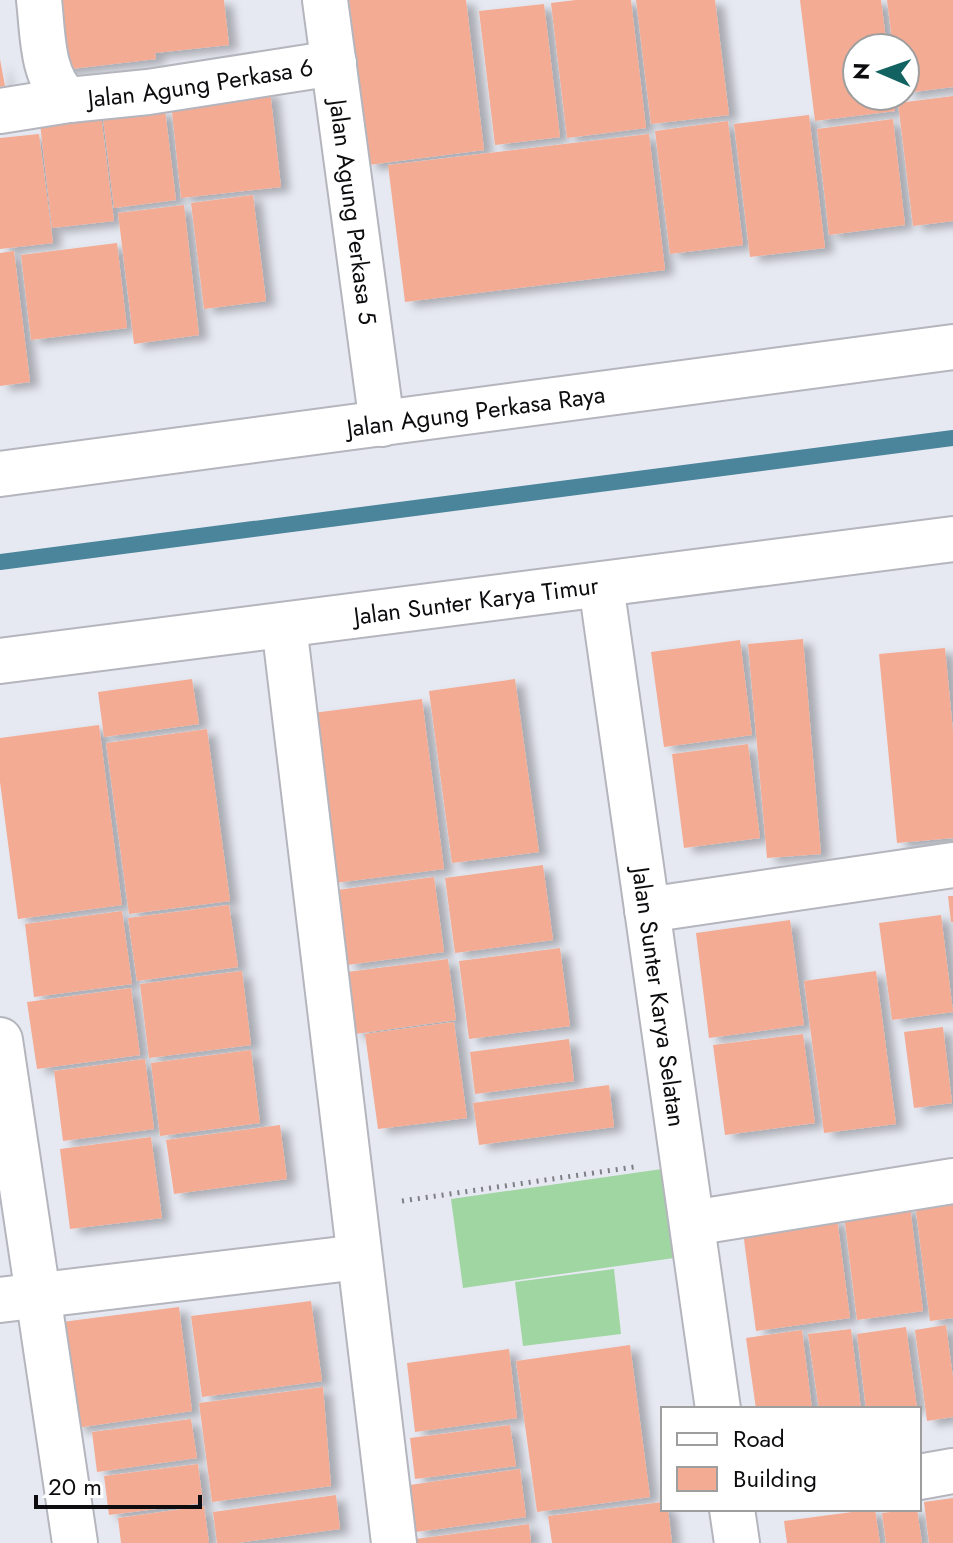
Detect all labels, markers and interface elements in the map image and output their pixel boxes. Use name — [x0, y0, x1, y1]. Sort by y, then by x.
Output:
north arrow — [841, 32, 921, 112]
street label: Jalan Agung Perkasa 6 — [83, 49, 315, 116]
text: N — [845, 62, 877, 81]
street label: Jalan Agung Perkasa 5 — [321, 94, 386, 327]
street label: Jalan Agung Perkasa Raya — [341, 376, 607, 446]
street label: Jalan Sunter Karya Timur — [349, 567, 601, 633]
street label: Jalan Sunter Karya Selatan — [623, 862, 695, 1129]
legend — [661, 1407, 921, 1511]
text: Road — [733, 1421, 785, 1456]
scale bar — [36, 1459, 200, 1509]
text: Building — [733, 1461, 817, 1496]
text: 20 m — [48, 1469, 102, 1504]

